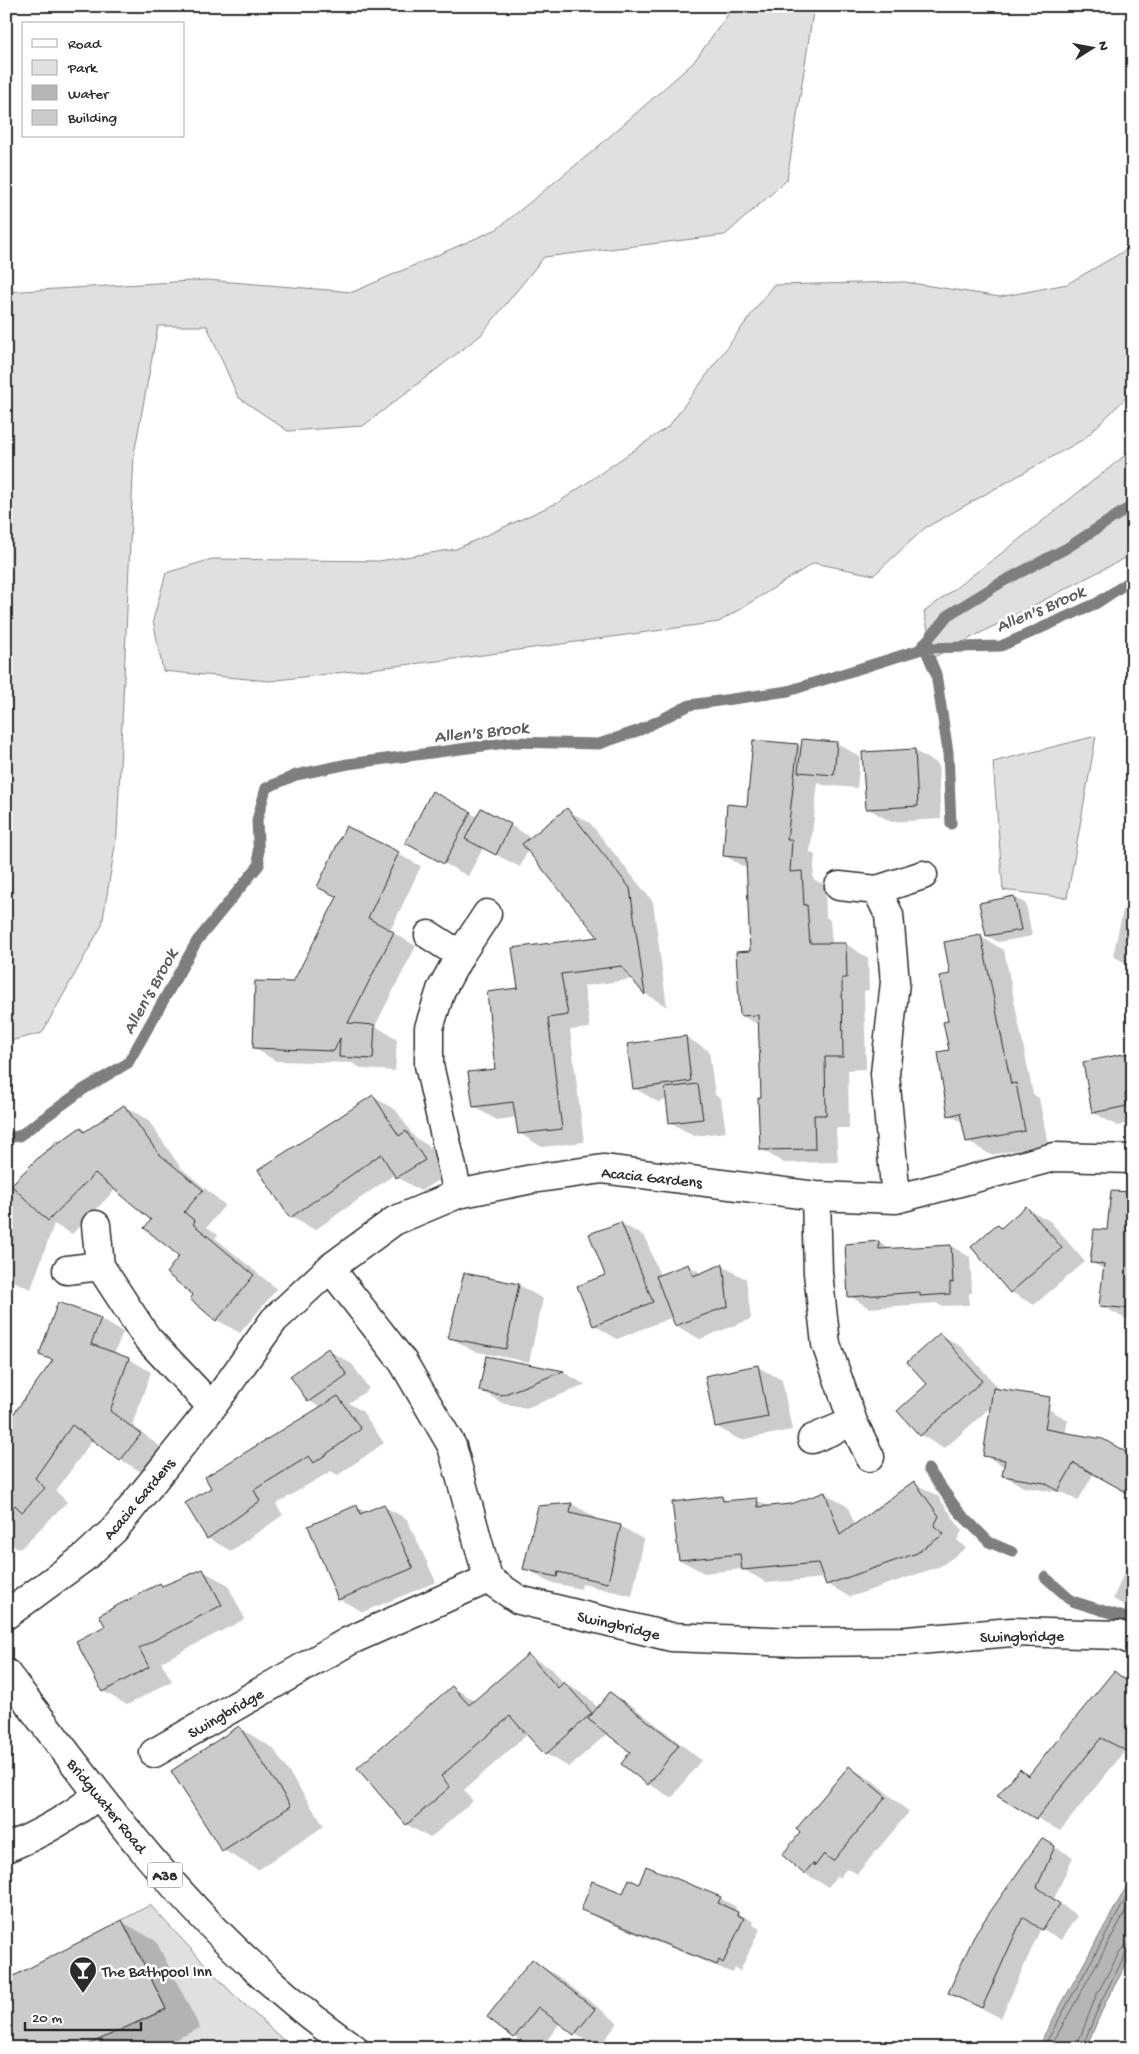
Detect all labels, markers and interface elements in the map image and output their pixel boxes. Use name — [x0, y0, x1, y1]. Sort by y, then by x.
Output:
legend — [22, 22, 185, 138]
north arrow — [1066, 22, 1116, 72]
text: Road — [68, 36, 102, 54]
text: N — [1093, 40, 1112, 52]
text: Park — [67, 60, 98, 78]
text: Water — [68, 86, 110, 104]
text: Building — [67, 110, 117, 128]
water label: Allen's Brook — [994, 581, 1090, 638]
water label: Allen's Brook — [433, 718, 531, 749]
water label: Allen's Brook — [119, 944, 184, 1038]
street label: Acacia Gardens — [600, 1165, 704, 1194]
street label: Acacia Gardens — [101, 1455, 181, 1545]
street label: Swingbridge — [575, 1609, 662, 1646]
street label: Swingbridge — [980, 1628, 1065, 1649]
street label: Swingbridge — [185, 1685, 269, 1744]
street label: Bridgwater Road — [61, 1755, 150, 1860]
road number: A38 — [148, 1862, 182, 1888]
bar icon: The Bathpool Inn — [68, 1955, 98, 1994]
place label: The Bathpool Inn — [101, 1964, 212, 1983]
scale bar — [25, 1999, 141, 2031]
text: 20 m — [32, 2010, 62, 2028]

